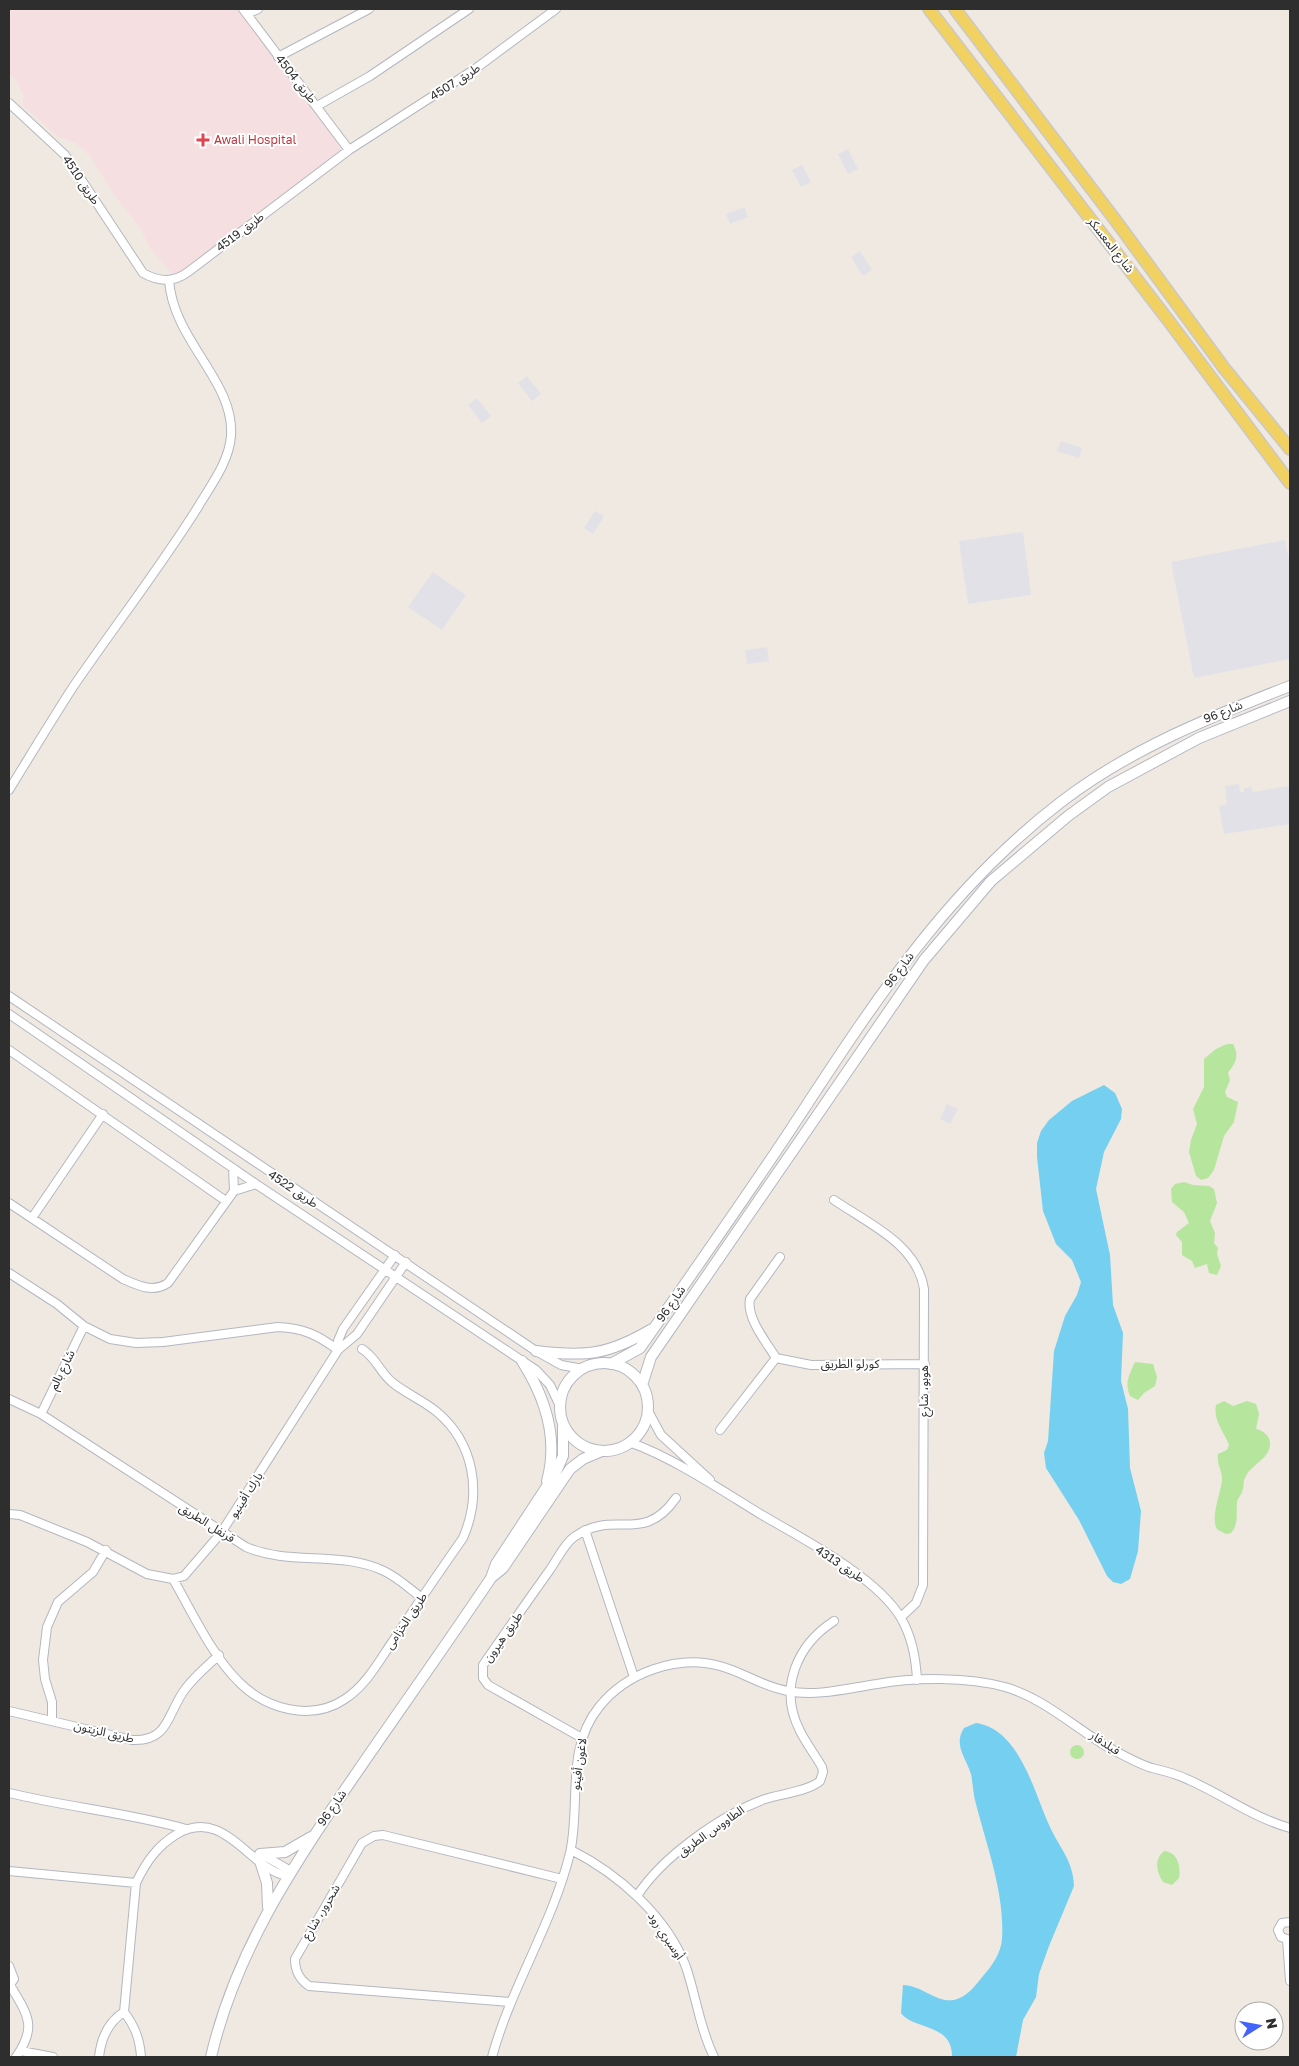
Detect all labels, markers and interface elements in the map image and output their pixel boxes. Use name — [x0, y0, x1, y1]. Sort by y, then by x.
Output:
street label: طريق 4504 — [272, 51, 320, 107]
street label: طريق 4507 — [427, 60, 483, 104]
place label: Awali Hospital — [214, 132, 297, 147]
marker: Awali Hospital — [196, 133, 210, 147]
street label: طريق 4510 — [59, 152, 103, 208]
street label: طريق 4519 — [213, 209, 267, 255]
street label: شارع المعسكر — [1083, 213, 1138, 277]
street label: شارع 96 — [1201, 697, 1245, 728]
street label: شارع 96 — [880, 949, 919, 992]
street label: طريق 4522 — [265, 1166, 321, 1212]
street label: شارع 96 — [653, 1283, 690, 1326]
street label: شارع بالم — [45, 1347, 80, 1393]
street label: كورلو الطريق — [821, 1356, 880, 1372]
street label: هوبو، شارع — [916, 1365, 933, 1417]
street label: بارك أفينيو — [225, 1469, 266, 1520]
street label: قرنفل الطريق — [176, 1500, 238, 1546]
street label: طريق 4313 — [812, 1542, 868, 1586]
street label: طريق الخزامى — [381, 1590, 431, 1652]
street label: طريق هيرون — [480, 1608, 526, 1666]
street label: طريق الزيتون — [72, 1717, 136, 1747]
street label: فيلدفار — [1086, 1727, 1123, 1758]
street label: لاغون أفينو — [567, 1737, 590, 1791]
street label: شارع 96 — [314, 1787, 351, 1830]
street label: الطاووس الطريق — [674, 1802, 748, 1860]
street label: شحرور، شارع — [298, 1881, 345, 1943]
street label: أوسبري رود — [643, 1909, 688, 1964]
north arrow — [1234, 2001, 1284, 2051]
text: N — [1263, 2017, 1282, 2030]

